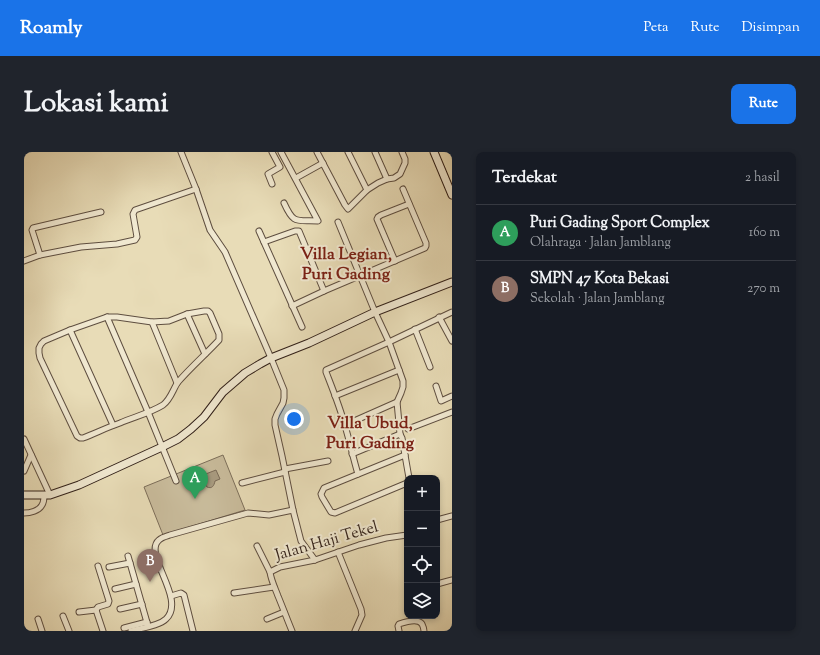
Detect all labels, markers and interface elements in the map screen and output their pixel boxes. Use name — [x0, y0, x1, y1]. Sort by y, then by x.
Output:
text: Roamly — [20, 15, 83, 42]
text: Peta — [643, 18, 668, 38]
text: Rute — [690, 18, 720, 38]
text: Disimpan — [742, 18, 800, 38]
text: Lokasi kami — [24, 84, 168, 124]
button: Rute — [731, 84, 796, 124]
text: Terdekat — [492, 166, 557, 190]
text: 2 hasil — [745, 169, 780, 187]
text: Puri Gading Sport Complex — [530, 213, 710, 234]
text: A — [500, 224, 510, 242]
text: 160 m — [749, 224, 780, 242]
text: Olahraga · Jalan Jamblang — [530, 234, 671, 252]
district label: Villa Legian, Puri Gading — [300, 243, 392, 287]
text: SMPN 47 Kota Bekasi — [530, 269, 669, 290]
text: B — [501, 280, 509, 298]
text: 270 m — [747, 280, 780, 298]
text: Sekolah · Jalan Jamblang — [530, 290, 664, 308]
your location — [284, 409, 304, 429]
district label: Villa Ubud, Puri Gading — [326, 412, 415, 456]
pin: A — [182, 466, 208, 499]
map controls — [404, 475, 440, 619]
button: + — [404, 475, 440, 511]
button: − — [404, 511, 440, 547]
street label: Jalan Haji Tekel — [272, 516, 382, 568]
button: locate — [404, 547, 440, 583]
pin: B — [137, 549, 163, 582]
button: layers — [404, 583, 440, 619]

